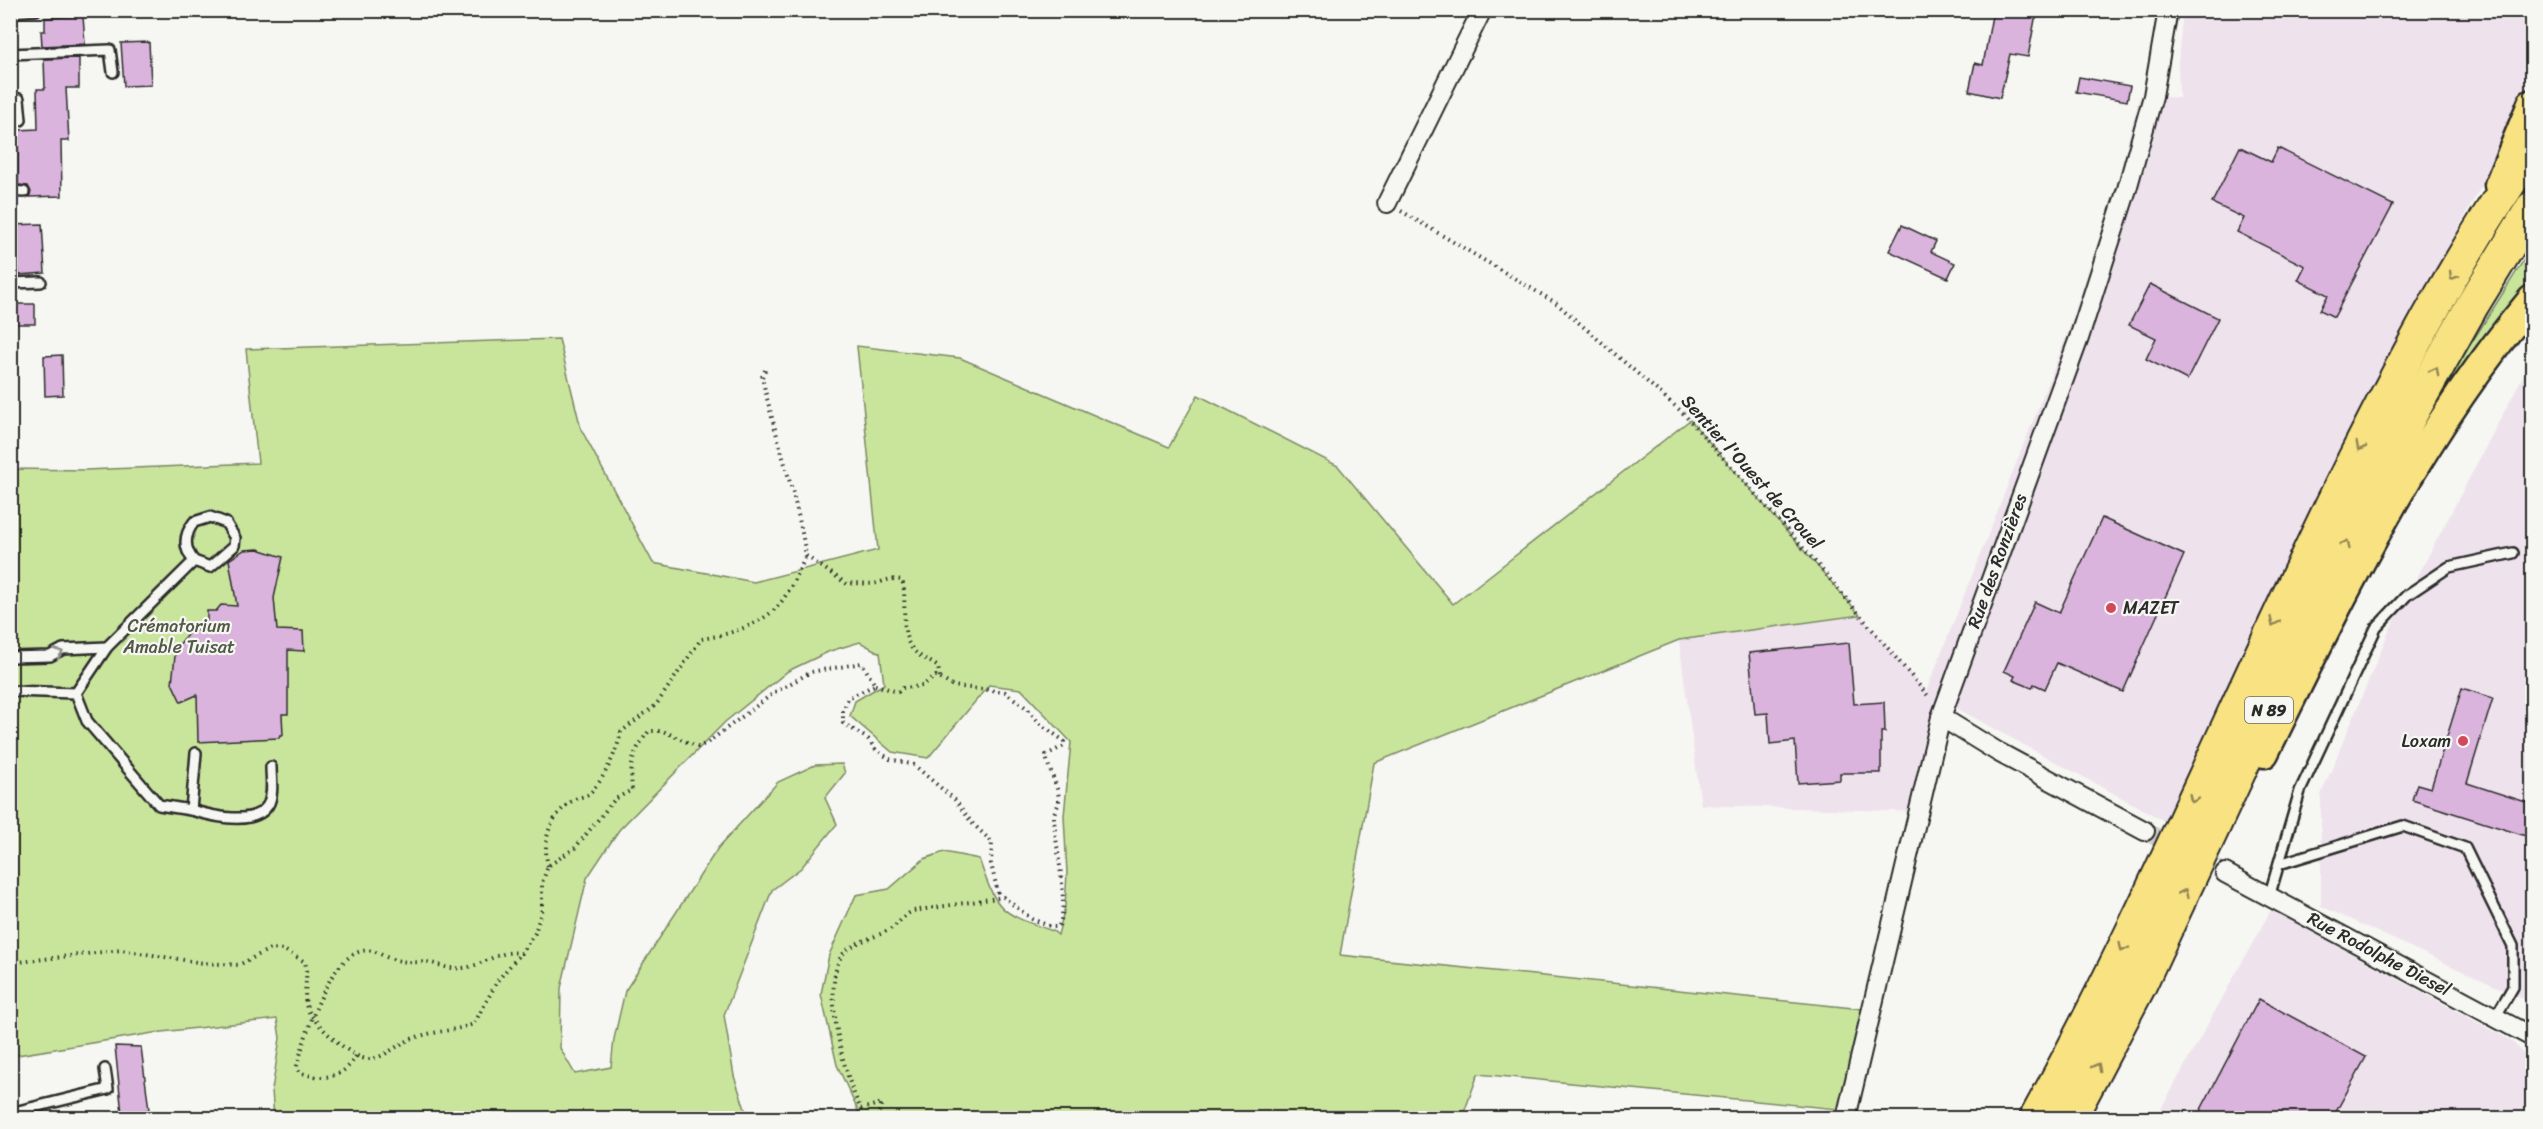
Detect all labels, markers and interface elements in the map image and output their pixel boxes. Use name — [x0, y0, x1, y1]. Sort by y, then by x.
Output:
one-way arrow — [2449, 270, 2460, 280]
one-way arrow — [2428, 367, 2439, 377]
street label: Sentier l'Ouest de Crouel — [1673, 387, 1832, 558]
one-way arrow — [2356, 441, 2367, 452]
street label: Rue des Ronzières — [1958, 488, 2036, 633]
one-way arrow — [2338, 539, 2350, 550]
place label: MAZET — [2123, 592, 2180, 624]
marker: MAZET — [2104, 601, 2118, 615]
park label: Crématorium Amable Tuisat — [122, 610, 235, 663]
one-way arrow — [2269, 616, 2281, 627]
one-way arrow — [53, 647, 64, 660]
road number: N 89 — [2245, 697, 2293, 723]
place label: Loxam — [2401, 725, 2451, 757]
marker: Loxam — [2456, 734, 2470, 748]
one-way arrow — [2188, 793, 2200, 804]
one-way arrow — [2177, 888, 2189, 899]
street label: Rue Rodolphe Diesel — [2301, 903, 2457, 1006]
one-way arrow — [2119, 941, 2131, 952]
one-way arrow — [2090, 1063, 2101, 1073]

